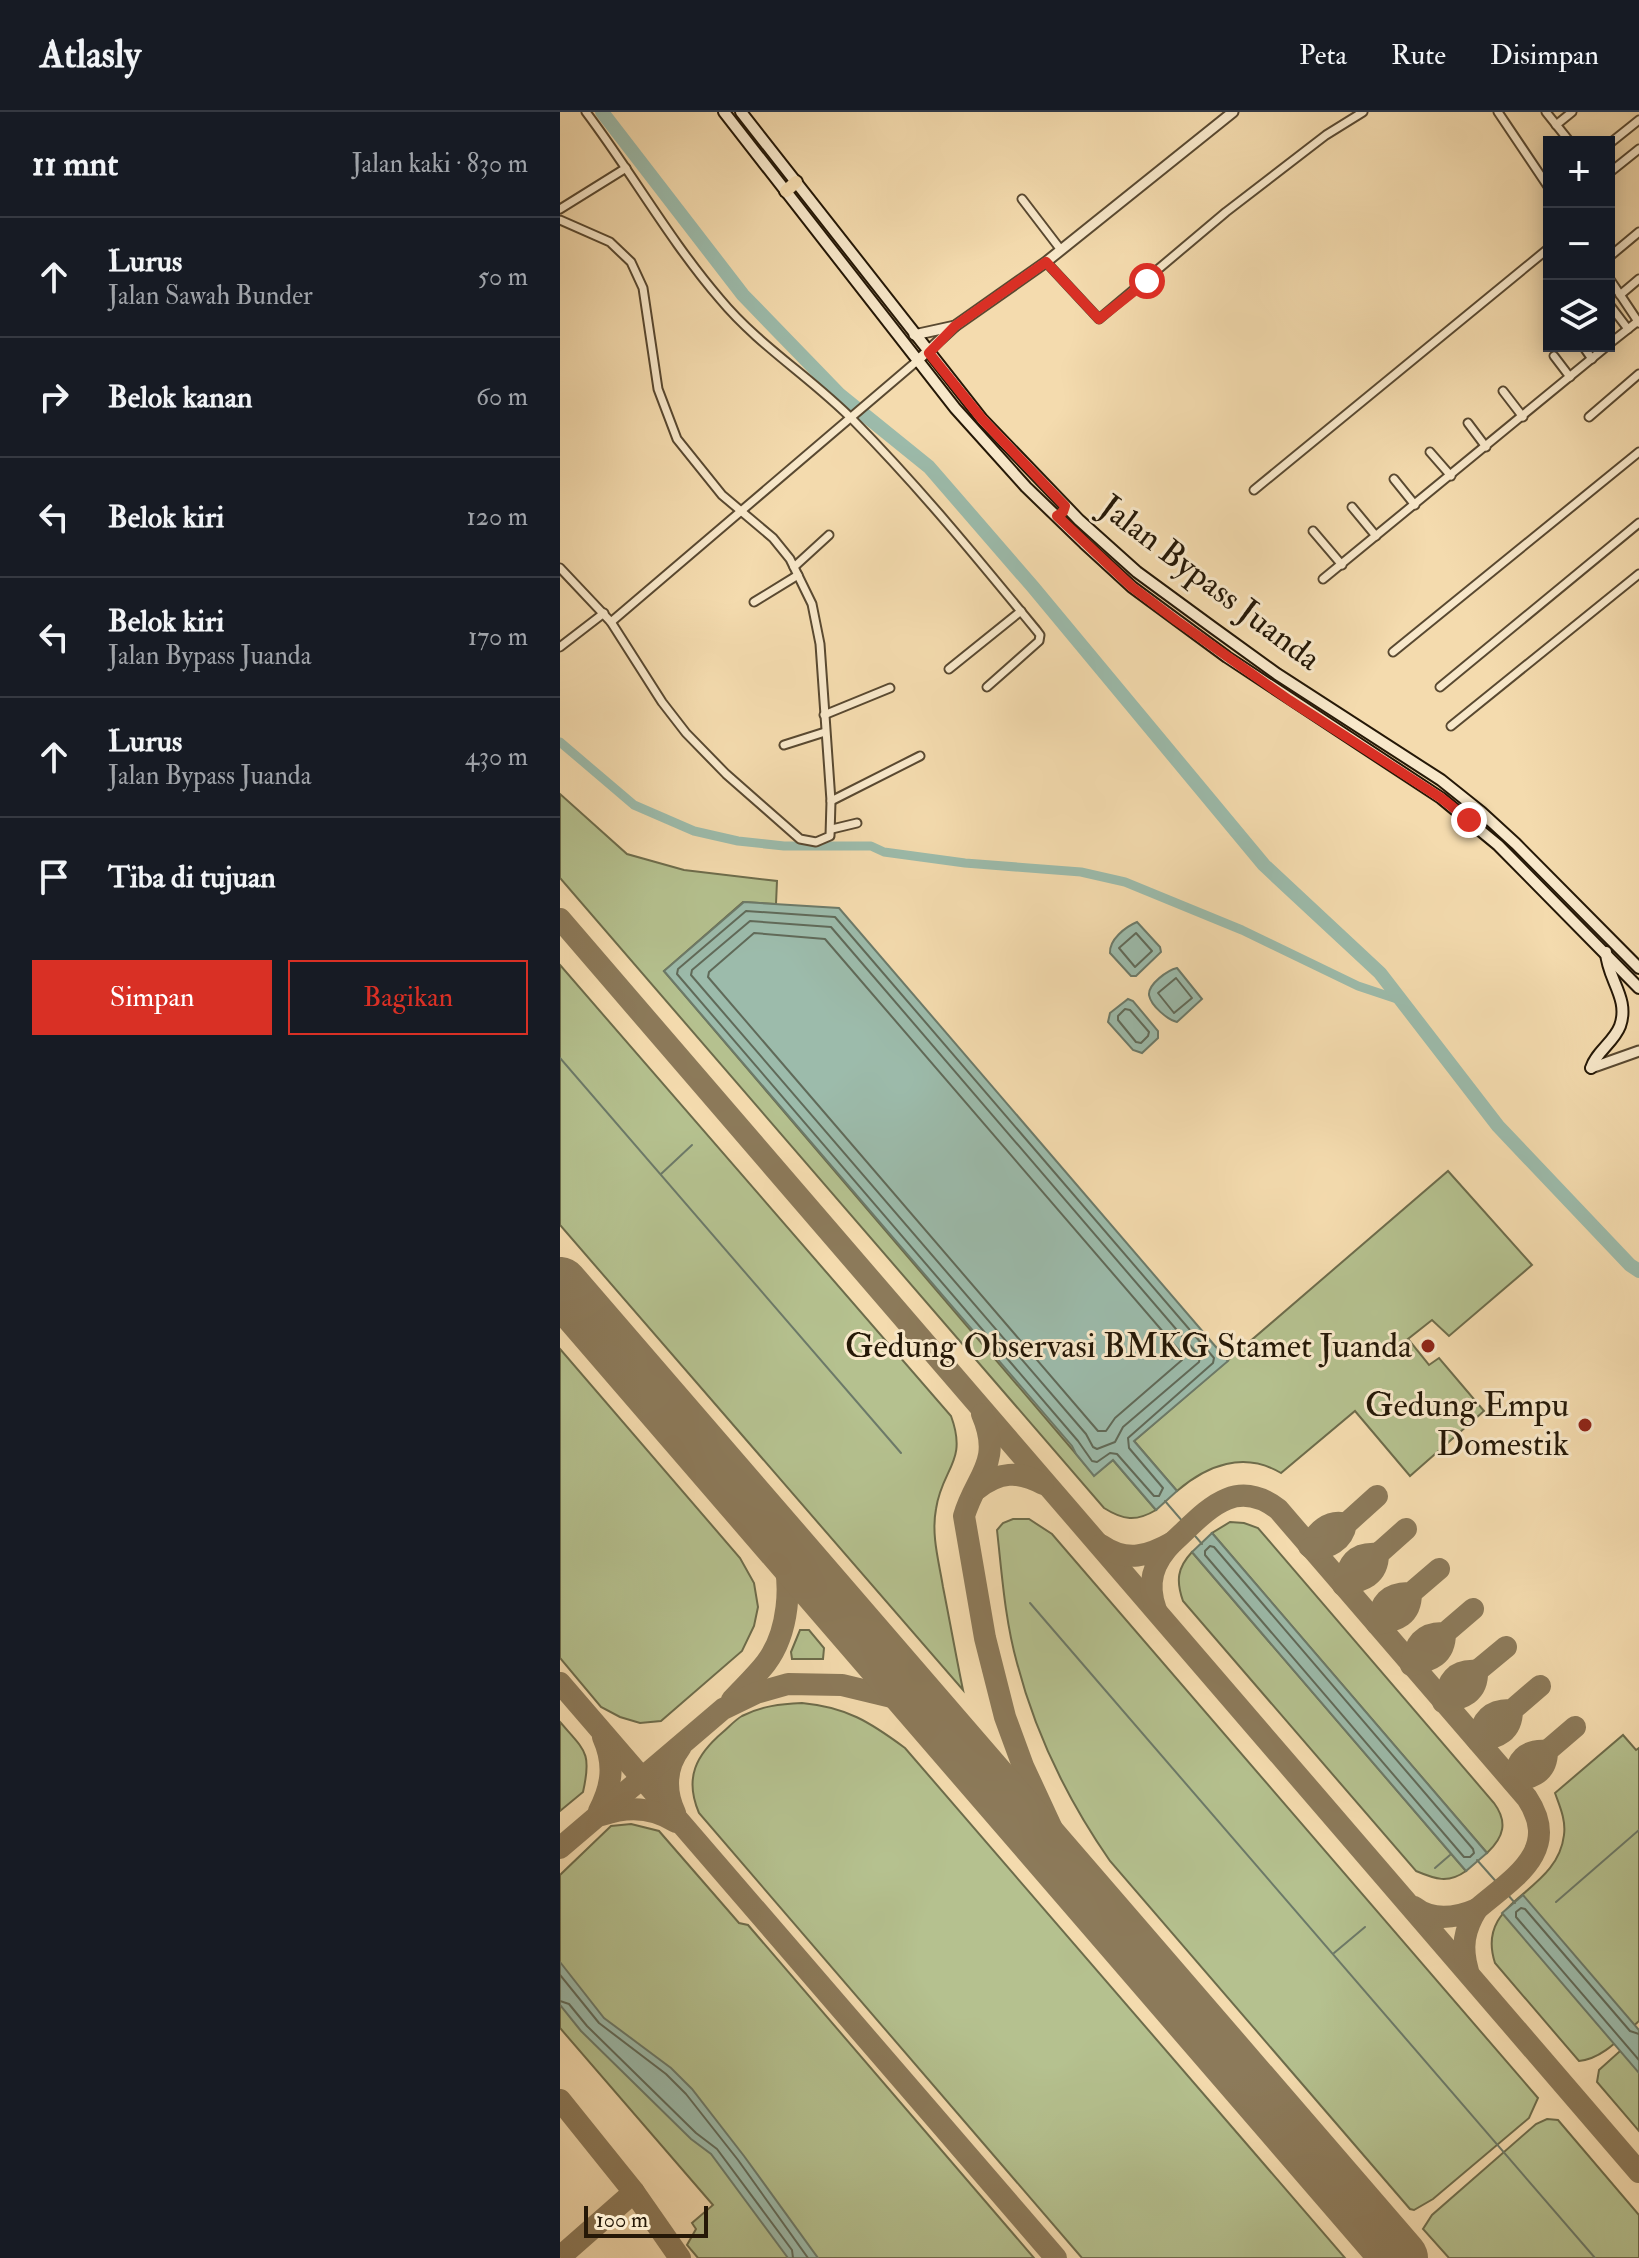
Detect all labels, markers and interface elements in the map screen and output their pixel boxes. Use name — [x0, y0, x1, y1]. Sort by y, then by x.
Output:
text: Atlasly — [40, 31, 141, 79]
text: Peta — [1299, 38, 1347, 73]
text: Rute — [1391, 38, 1446, 73]
text: Disimpan — [1490, 38, 1599, 73]
map controls — [1543, 136, 1615, 352]
button: + — [1543, 136, 1615, 208]
text: 11 mnt — [32, 143, 118, 186]
text: Jalan kaki · 830 m — [352, 148, 528, 180]
button: − — [1543, 208, 1615, 280]
text: Lurus — [108, 243, 182, 280]
icon: ahead — [32, 255, 76, 299]
text: 50 m — [478, 261, 528, 293]
route start — [1129, 263, 1165, 299]
text: Jalan Sawah Bunder — [108, 280, 313, 312]
button: layers — [1543, 280, 1615, 352]
icon: right — [32, 375, 76, 419]
text: Belok kanan — [108, 379, 252, 416]
text: 60 m — [476, 381, 528, 413]
street label: Jalan Bypass Juanda — [1090, 485, 1330, 681]
icon: left — [32, 495, 76, 539]
text: Belok kiri — [108, 499, 224, 536]
text: 120 m — [467, 501, 528, 533]
text: Belok kiri — [108, 603, 224, 640]
icon: left — [32, 615, 76, 659]
text: 170 m — [468, 621, 528, 653]
text: Jalan Bypass Juanda — [108, 640, 311, 672]
text: Lurus — [108, 723, 182, 760]
icon: ahead — [32, 735, 76, 779]
text: 430 m — [465, 741, 528, 773]
text: Jalan Bypass Juanda — [108, 760, 311, 792]
route end — [1451, 802, 1487, 838]
icon: arrive — [32, 855, 76, 899]
text: Tiba di tujuan — [108, 859, 276, 896]
button: Simpan — [32, 960, 272, 1035]
button: Bagikan — [288, 960, 528, 1035]
place label: Gedung Observasi BMKG Stamet Juanda — [845, 1325, 1413, 1368]
marker: Gedung Observasi BMKG Stamet Juanda — [1419, 1337, 1437, 1355]
place label: Gedung Empu Domestik — [1365, 1384, 1569, 1466]
marker: Gedung Empu Domestik — [1576, 1416, 1594, 1434]
scale bar — [584, 2202, 708, 2238]
text: 100 m — [596, 2206, 648, 2234]

